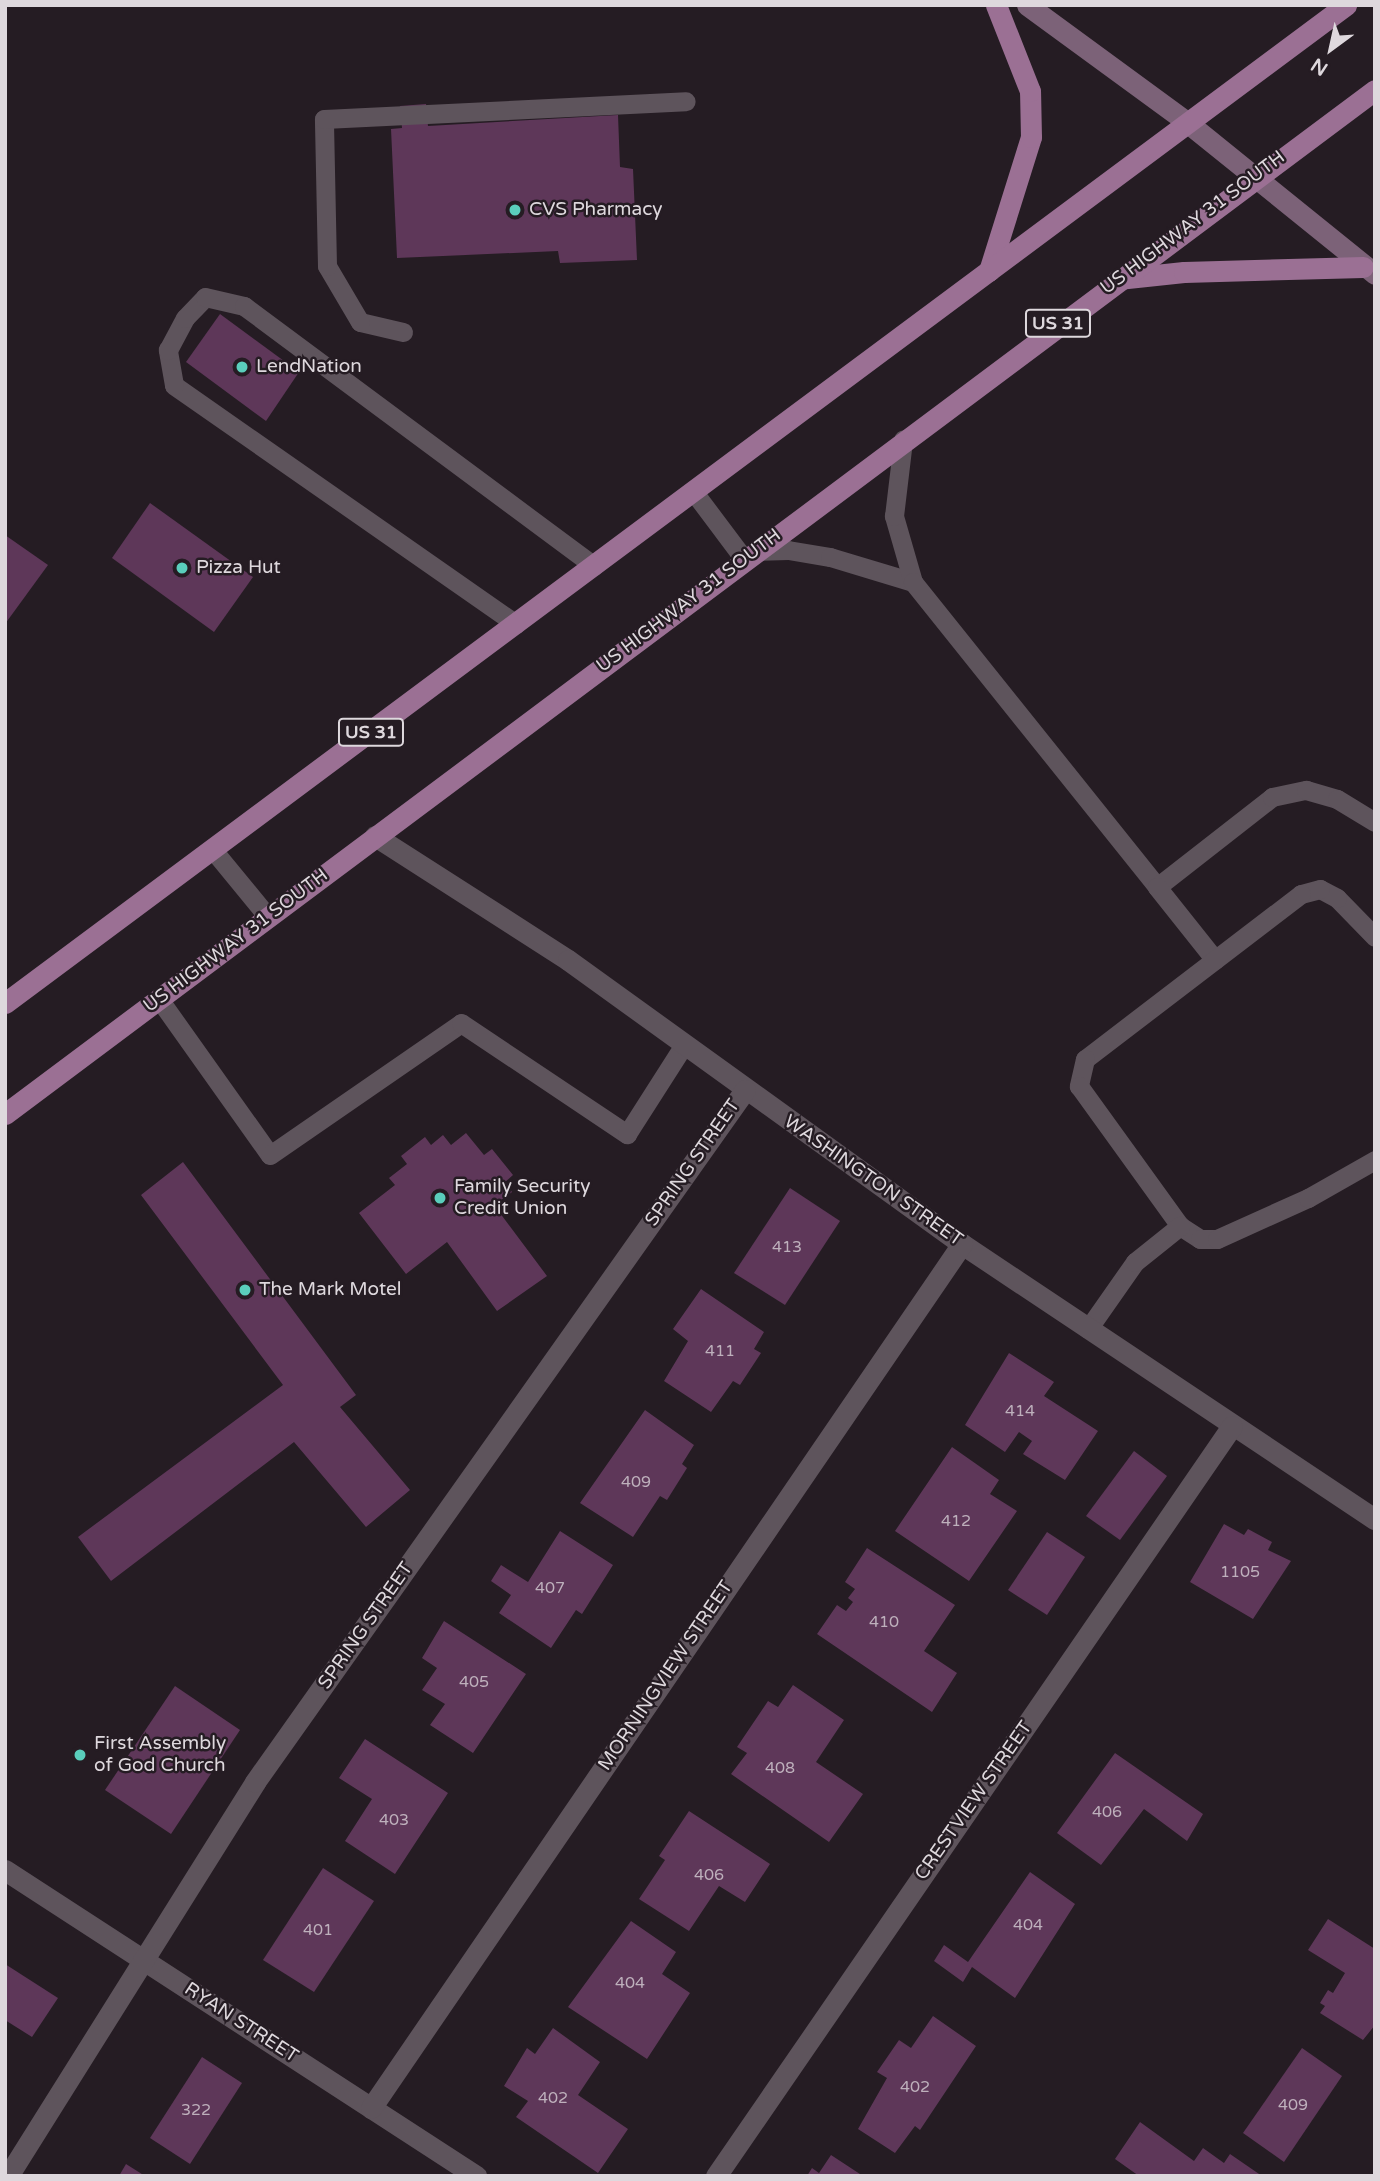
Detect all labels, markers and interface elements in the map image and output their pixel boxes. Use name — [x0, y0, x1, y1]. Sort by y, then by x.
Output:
north arrow — [1296, 14, 1366, 84]
text: N — [1307, 53, 1332, 80]
street label: US HIGHWAY 31 SOUTH — [1096, 146, 1290, 300]
place label: CVS Pharmacy — [529, 199, 663, 221]
marker: CVS Pharmacy — [507, 202, 523, 218]
road number: US 31 — [1025, 309, 1091, 338]
place label: LendNation — [256, 356, 362, 378]
marker: LendNation — [234, 359, 250, 375]
street label: US HIGHWAY 31 SOUTH — [592, 524, 786, 678]
place label: Pizza Hut — [196, 557, 281, 579]
marker: Pizza Hut — [174, 560, 190, 576]
road number: US 31 — [338, 718, 404, 746]
street label: US HIGHWAY 31 SOUTH — [139, 864, 333, 1018]
street label: SPRING STREET — [641, 1095, 745, 1231]
street label: WASHINGTON STREET — [779, 1111, 967, 1251]
place label: Family Security Credit Union — [454, 1176, 590, 1220]
marker: Family Security Credit Union — [432, 1190, 448, 1206]
house number: 413 — [772, 1237, 802, 1257]
place label: The Mark Motel — [259, 1279, 401, 1301]
marker: The Mark Motel — [237, 1282, 253, 1298]
house number: 411 — [705, 1341, 735, 1361]
house number: 414 — [1005, 1401, 1035, 1421]
house number: 409 — [621, 1472, 651, 1492]
house number: 412 — [941, 1511, 971, 1531]
street label: SPRING STREET — [314, 1558, 418, 1694]
house number: 1105 — [1220, 1562, 1260, 1582]
street label: MORNINGVIEW STREET — [594, 1577, 738, 1775]
house number: 407 — [535, 1578, 565, 1598]
house number: 410 — [869, 1612, 899, 1632]
house number: 405 — [459, 1672, 489, 1692]
street label: CRESTVIEW STREET — [910, 1717, 1038, 1885]
place label: First Assembly of God Church — [94, 1733, 226, 1777]
marker: First Assembly of God Church — [72, 1747, 88, 1763]
house number: 408 — [765, 1758, 795, 1778]
house number: 406 — [1092, 1802, 1122, 1822]
house number: 403 — [379, 1810, 409, 1830]
house number: 406 — [694, 1865, 724, 1885]
house number: 404 — [1013, 1915, 1043, 1935]
house number: 401 — [303, 1920, 333, 1940]
house number: 404 — [615, 1973, 645, 1993]
street label: RYAN STREET — [180, 1978, 302, 2068]
house number: 402 — [900, 2077, 930, 2097]
house number: 402 — [538, 2088, 568, 2108]
house number: 409 — [1278, 2095, 1308, 2115]
house number: 322 — [181, 2100, 211, 2120]

